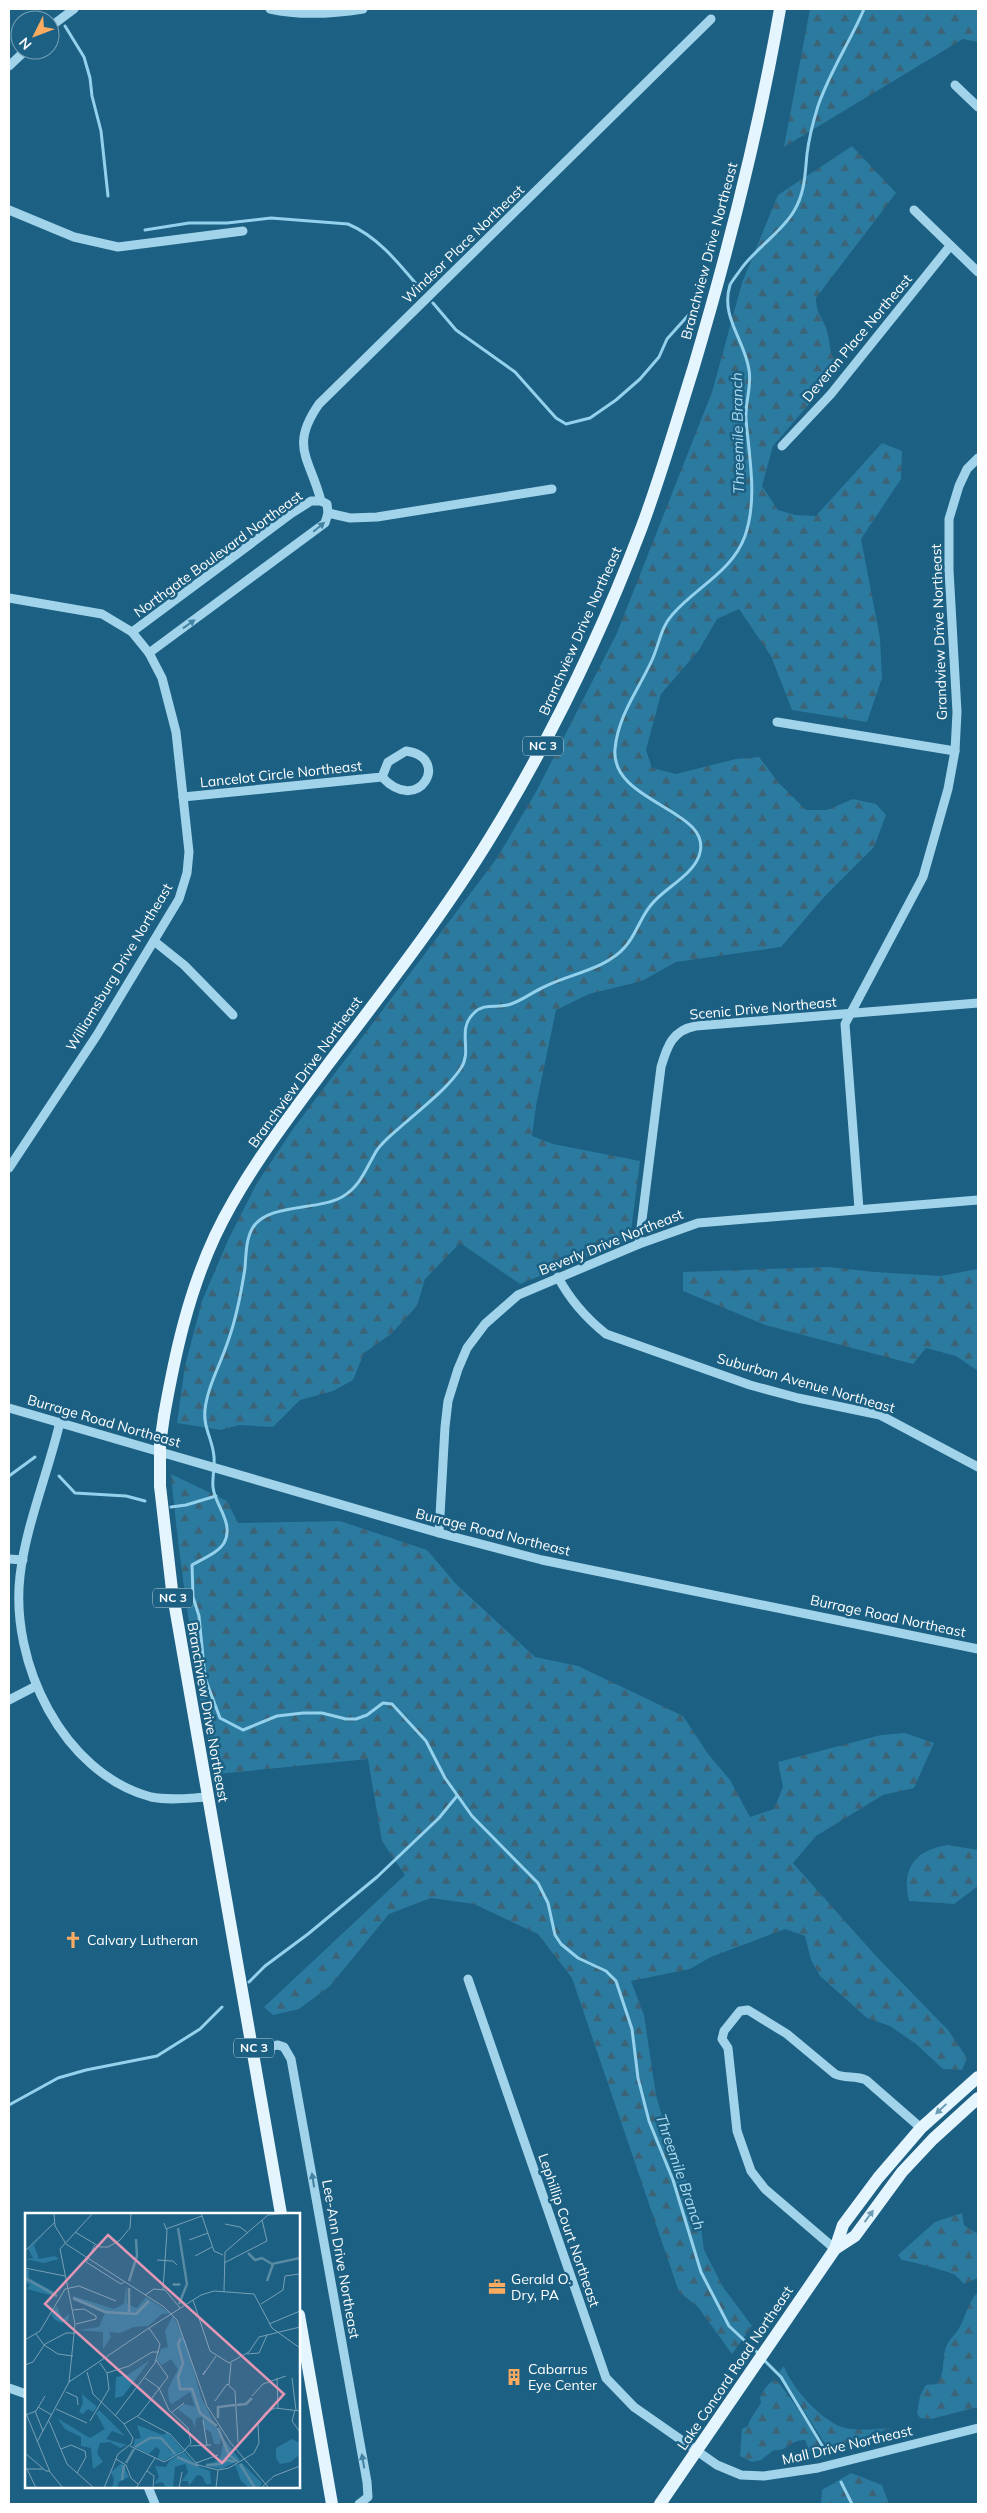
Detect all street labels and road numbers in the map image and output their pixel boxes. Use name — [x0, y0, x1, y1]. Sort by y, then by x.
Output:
street label: Branchview Drive Northeast — [677, 160, 741, 342]
street label: Windsor Place Northeast — [398, 181, 528, 307]
street label: Deveron Place Northeast — [798, 270, 916, 406]
street label: Northgate Boulevard Northeast — [130, 487, 306, 621]
street label: Grandview Drive Northeast — [927, 543, 951, 721]
street label: Branchview Drive Northeast — [535, 544, 625, 718]
road number: NC 3 — [523, 736, 563, 756]
street label: Lancelot Circle Northeast — [199, 757, 363, 791]
street label: Williamsburg Drive Northeast — [62, 880, 176, 1054]
street label: Branchview Drive Northeast — [244, 993, 366, 1151]
street label: Scenic Drive Northeast — [689, 993, 837, 1023]
street label: Beverly Drive Northeast — [536, 1205, 686, 1279]
street label: Suburban Avenue Northeast — [715, 1349, 897, 1417]
street label: Burrage Road Northeast — [25, 1390, 183, 1452]
street label: Burrage Road Northeast — [414, 1504, 572, 1560]
road number: NC 3 — [153, 1589, 193, 1608]
street label: Burrage Road Northeast — [809, 1591, 968, 1641]
street label: Branchview Drive Northeast — [183, 1621, 233, 1804]
road number: NC 3 — [234, 2039, 274, 2058]
street label: Lephillip Court Northeast — [534, 2151, 604, 2309]
street label: Lee-Ann Drive Northeast — [318, 2178, 364, 2340]
street label: Lake Concord Road Northeast — [673, 2282, 797, 2454]
street label: Mall Drive Northeast — [780, 2421, 914, 2469]

